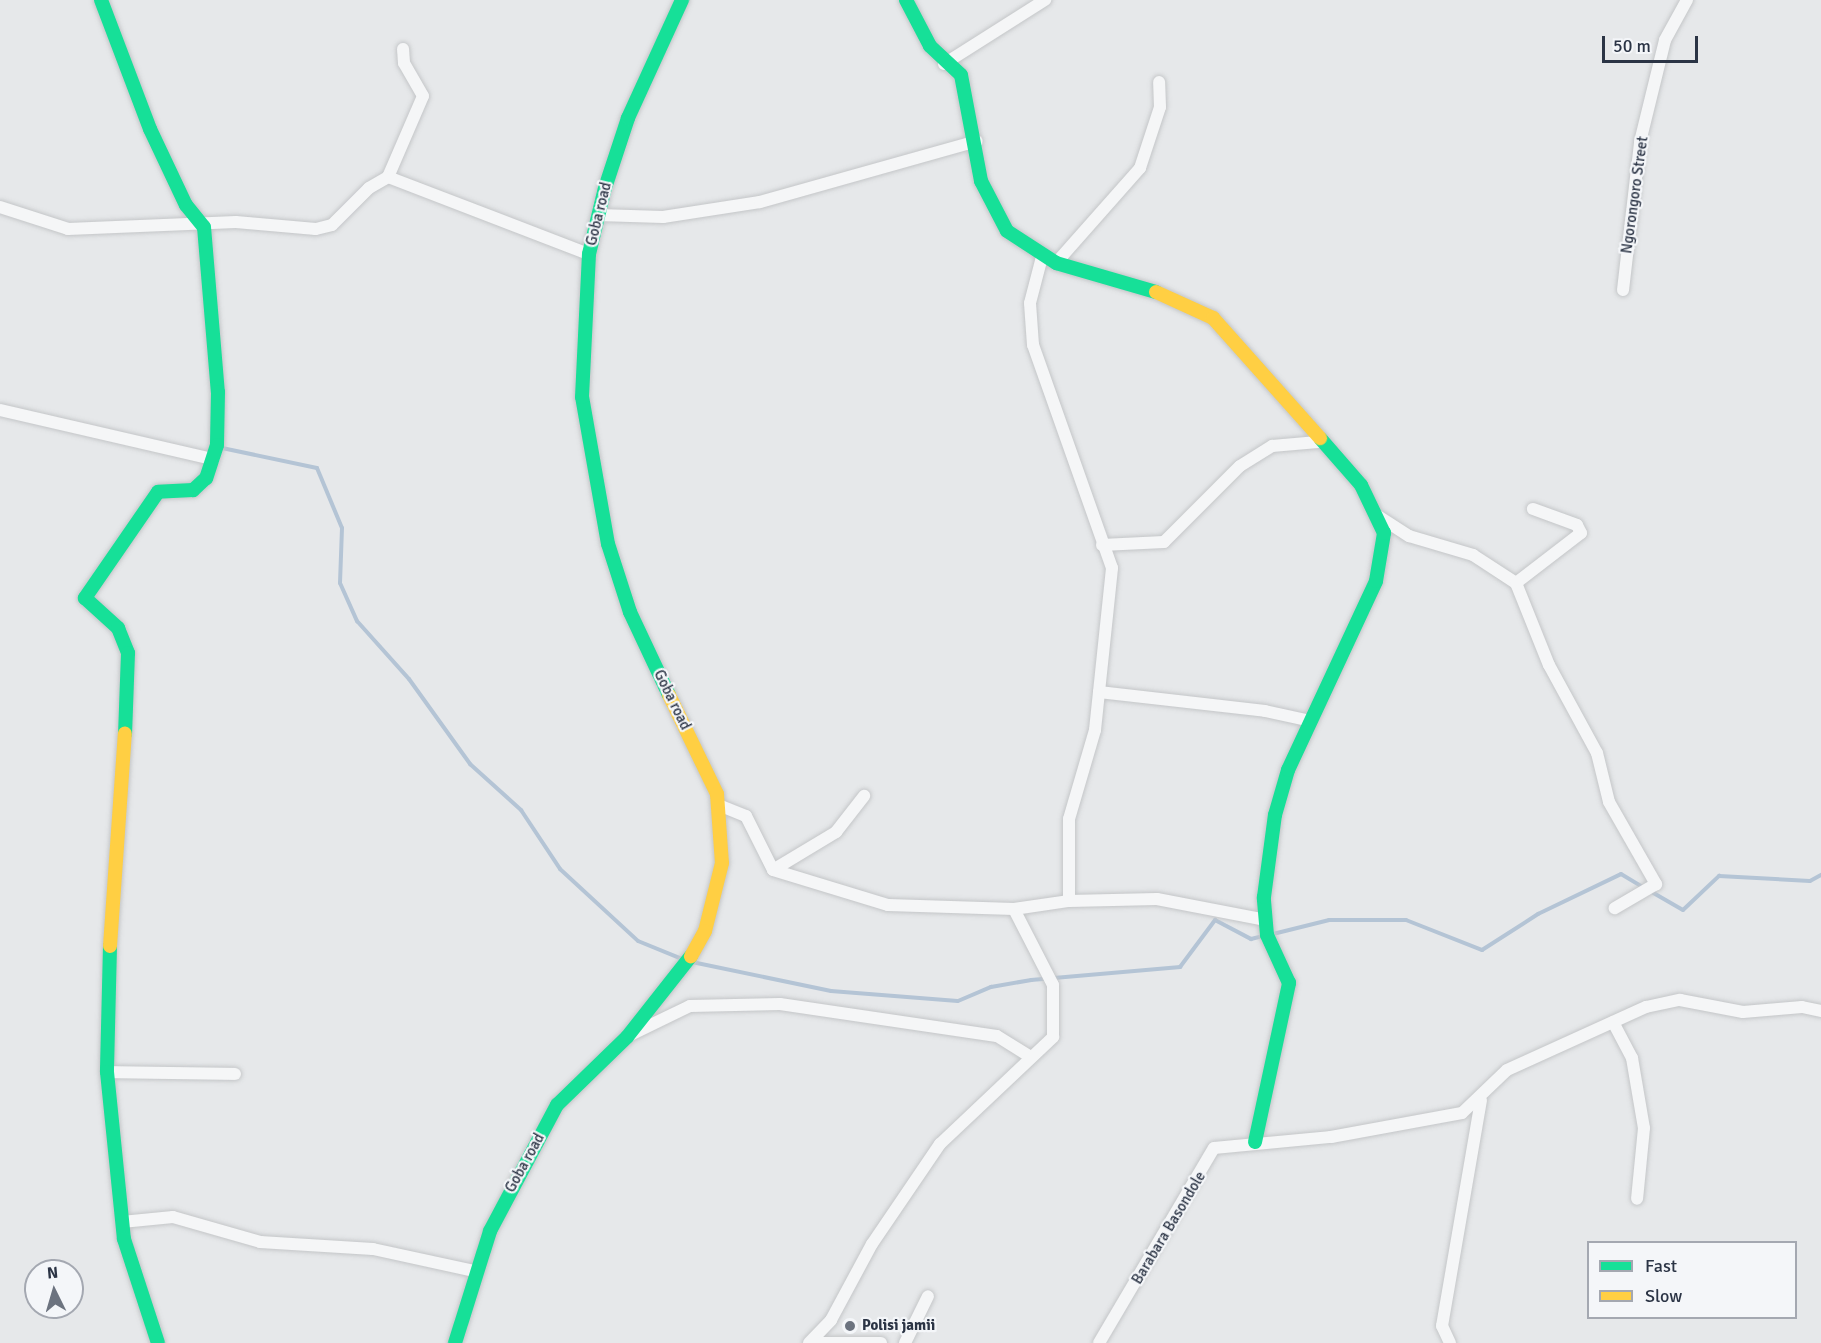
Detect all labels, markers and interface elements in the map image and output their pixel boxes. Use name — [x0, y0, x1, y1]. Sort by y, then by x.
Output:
scale bar — [1605, 24, 1701, 62]
text: 50 m — [1613, 35, 1651, 57]
street label: Ngorongoro Street — [1618, 135, 1652, 255]
street label: Goba road — [582, 180, 616, 248]
street label: Goba road — [650, 667, 694, 733]
street label: Goba road — [501, 1130, 549, 1196]
street label: Barabara Basondole — [1128, 1168, 1210, 1288]
legend — [1587, 1241, 1797, 1319]
text: Fast — [1645, 1255, 1677, 1277]
north arrow — [24, 1259, 84, 1319]
text: N — [46, 1263, 59, 1284]
text: Slow — [1645, 1285, 1682, 1307]
place label: Polisi jamii — [862, 1317, 935, 1335]
marker: Polisi jamii — [843, 1319, 857, 1333]

